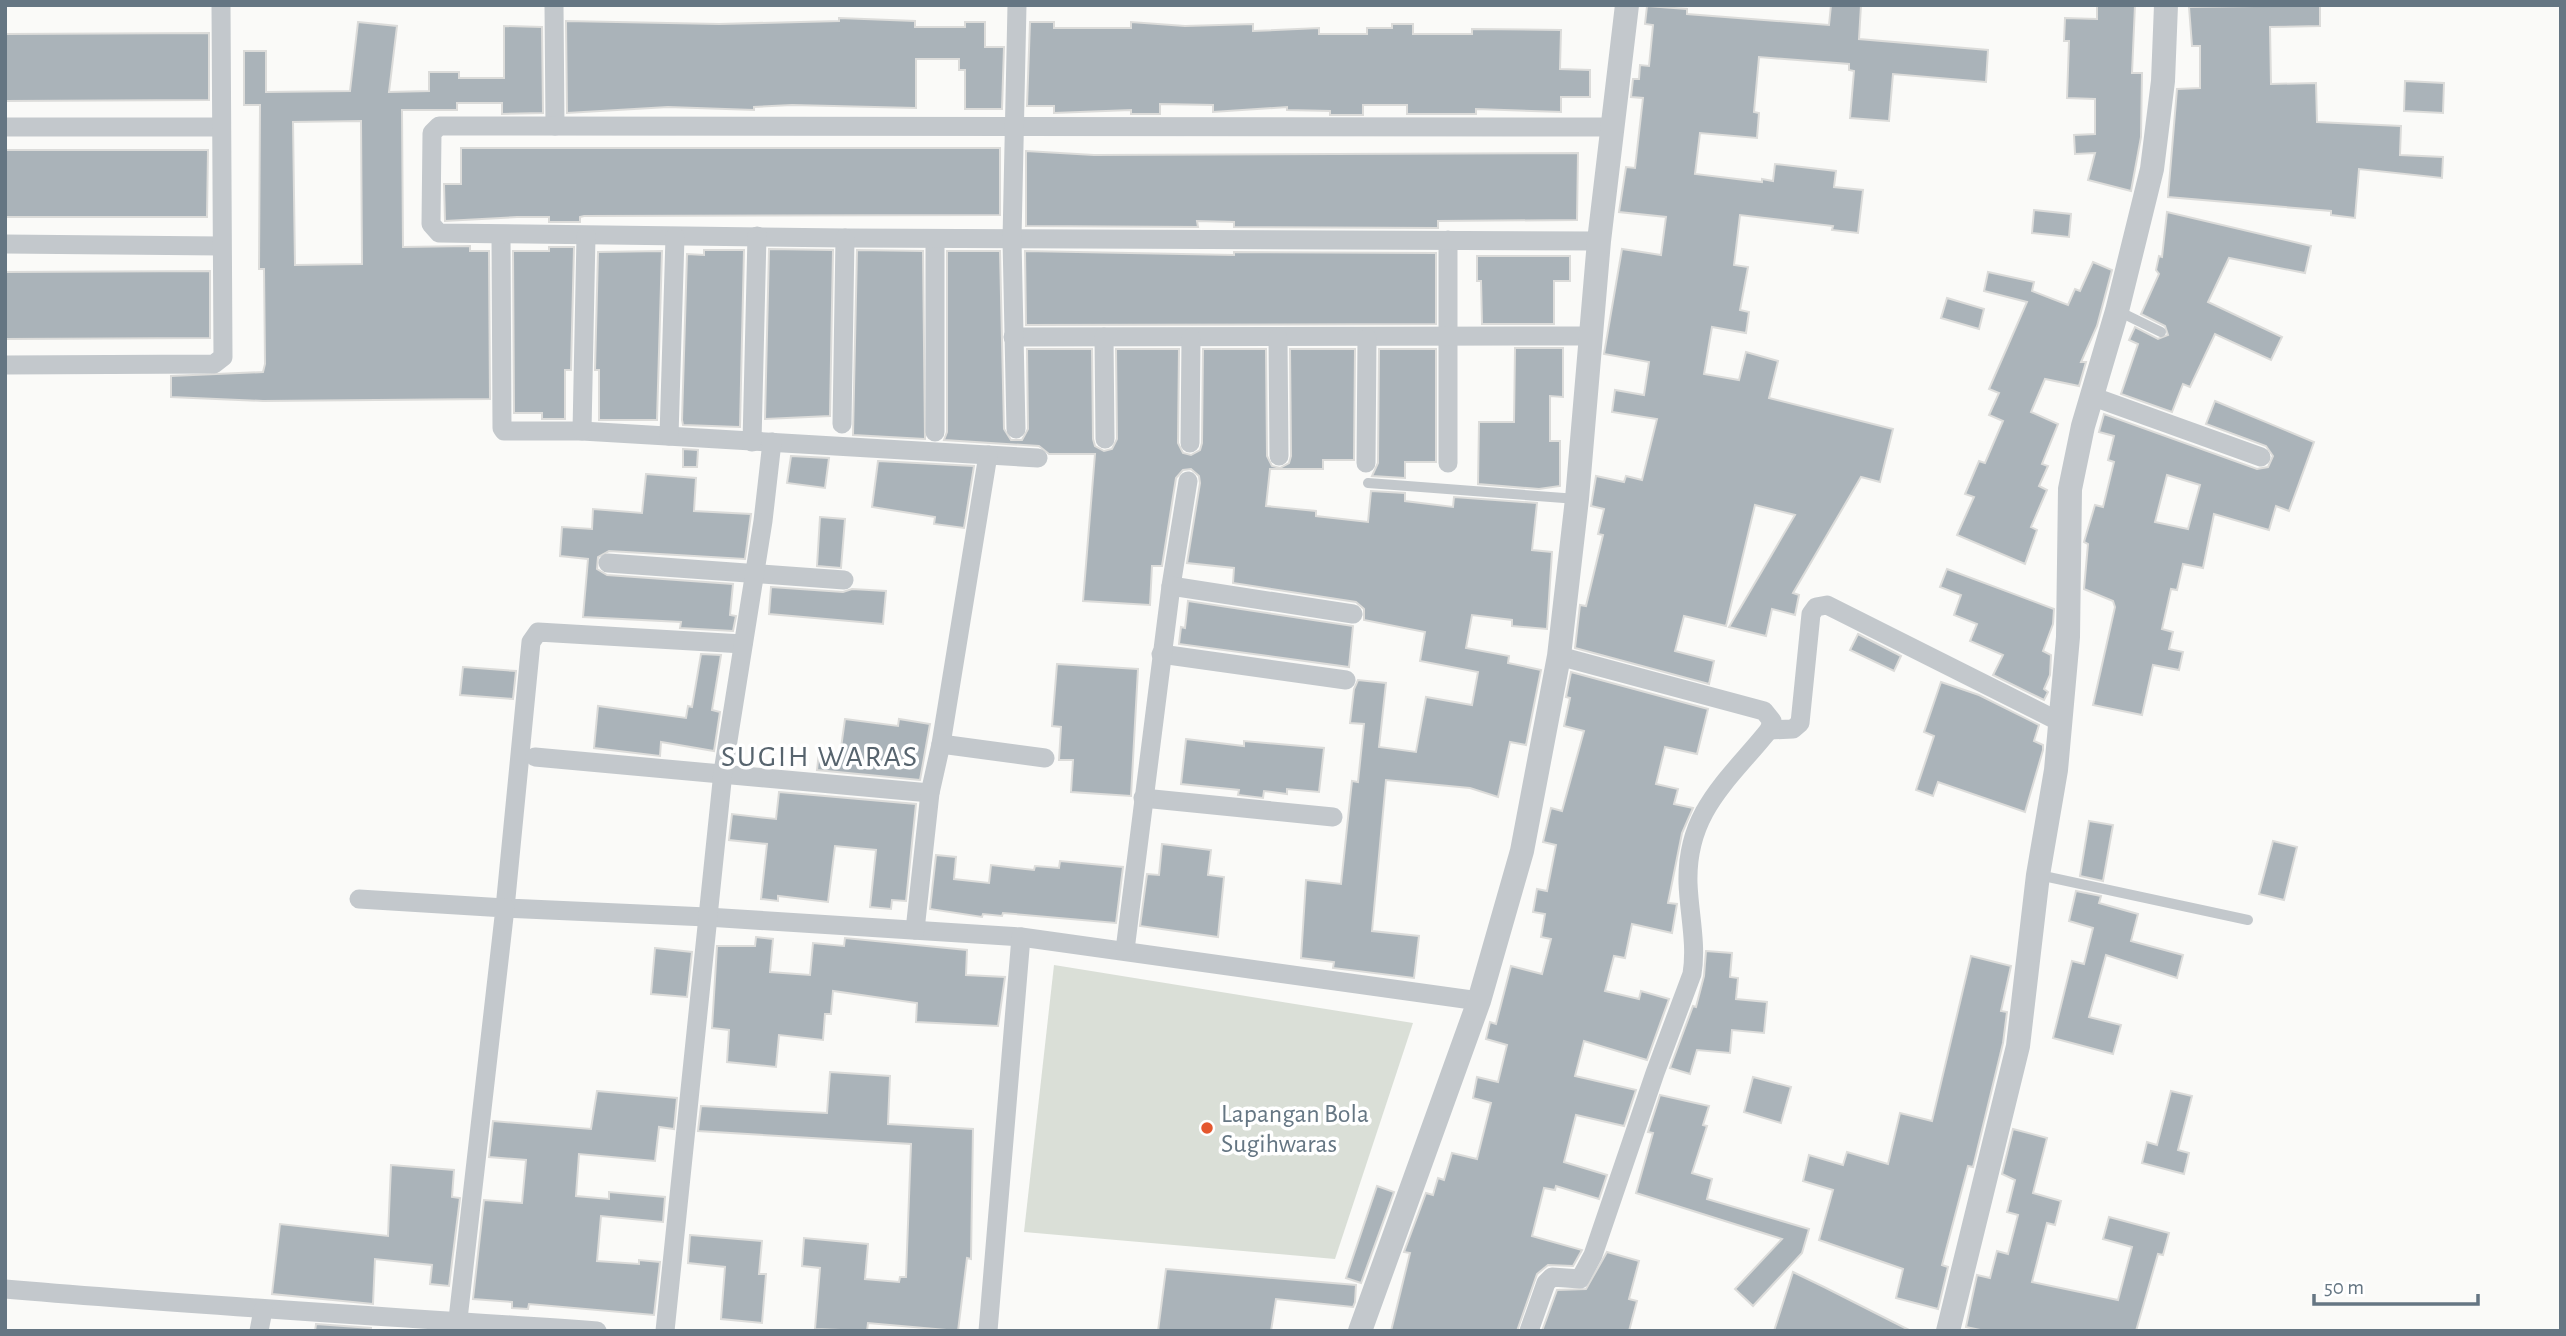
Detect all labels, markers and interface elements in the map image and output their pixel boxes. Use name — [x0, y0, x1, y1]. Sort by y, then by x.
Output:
district label: SUGIH WARAS — [721, 742, 919, 772]
place label: Lapangan Bola Sugihwaras — [1221, 1101, 1369, 1157]
marker: Lapangan Bola Sugihwaras — [1199, 1120, 1215, 1136]
scale bar — [2314, 1262, 2478, 1306]
text: 50 m — [2324, 1277, 2364, 1298]

